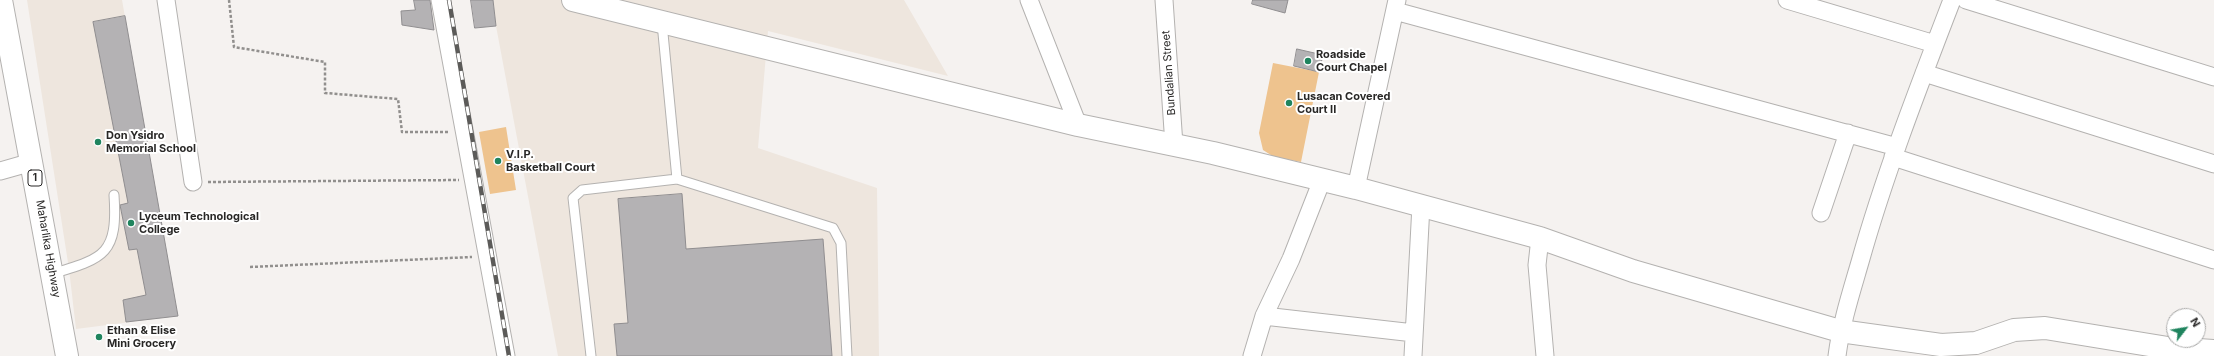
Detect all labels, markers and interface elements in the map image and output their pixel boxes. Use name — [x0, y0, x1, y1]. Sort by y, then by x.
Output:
street label: Bundalian Street — [1159, 30, 1179, 116]
place label: Roadside Court Chapel — [1316, 48, 1387, 74]
marker: Roadside Court Chapel — [1303, 56, 1313, 66]
place label: Lusacan Covered Court II — [1297, 90, 1390, 116]
marker: Lusacan Covered Court II — [1284, 98, 1294, 108]
place label: Don Ysidro Memorial School — [106, 129, 196, 155]
marker: Don Ysidro Memorial School — [93, 137, 103, 147]
place label: V.I.P. Basketball Court — [506, 148, 595, 174]
marker: V.I.P. Basketball Court — [493, 156, 503, 166]
road number: 1 — [28, 170, 42, 186]
street label: Maharlika Highway — [33, 199, 63, 299]
place label: Lyceum Technological College — [139, 210, 259, 236]
marker: Lyceum Technological College — [126, 218, 136, 228]
north arrow — [2166, 308, 2206, 348]
text: N — [2187, 315, 2204, 330]
place label: Ethan & Elise Mini Grocery — [107, 324, 176, 350]
marker: Ethan & Elise Mini Grocery — [94, 332, 104, 342]

